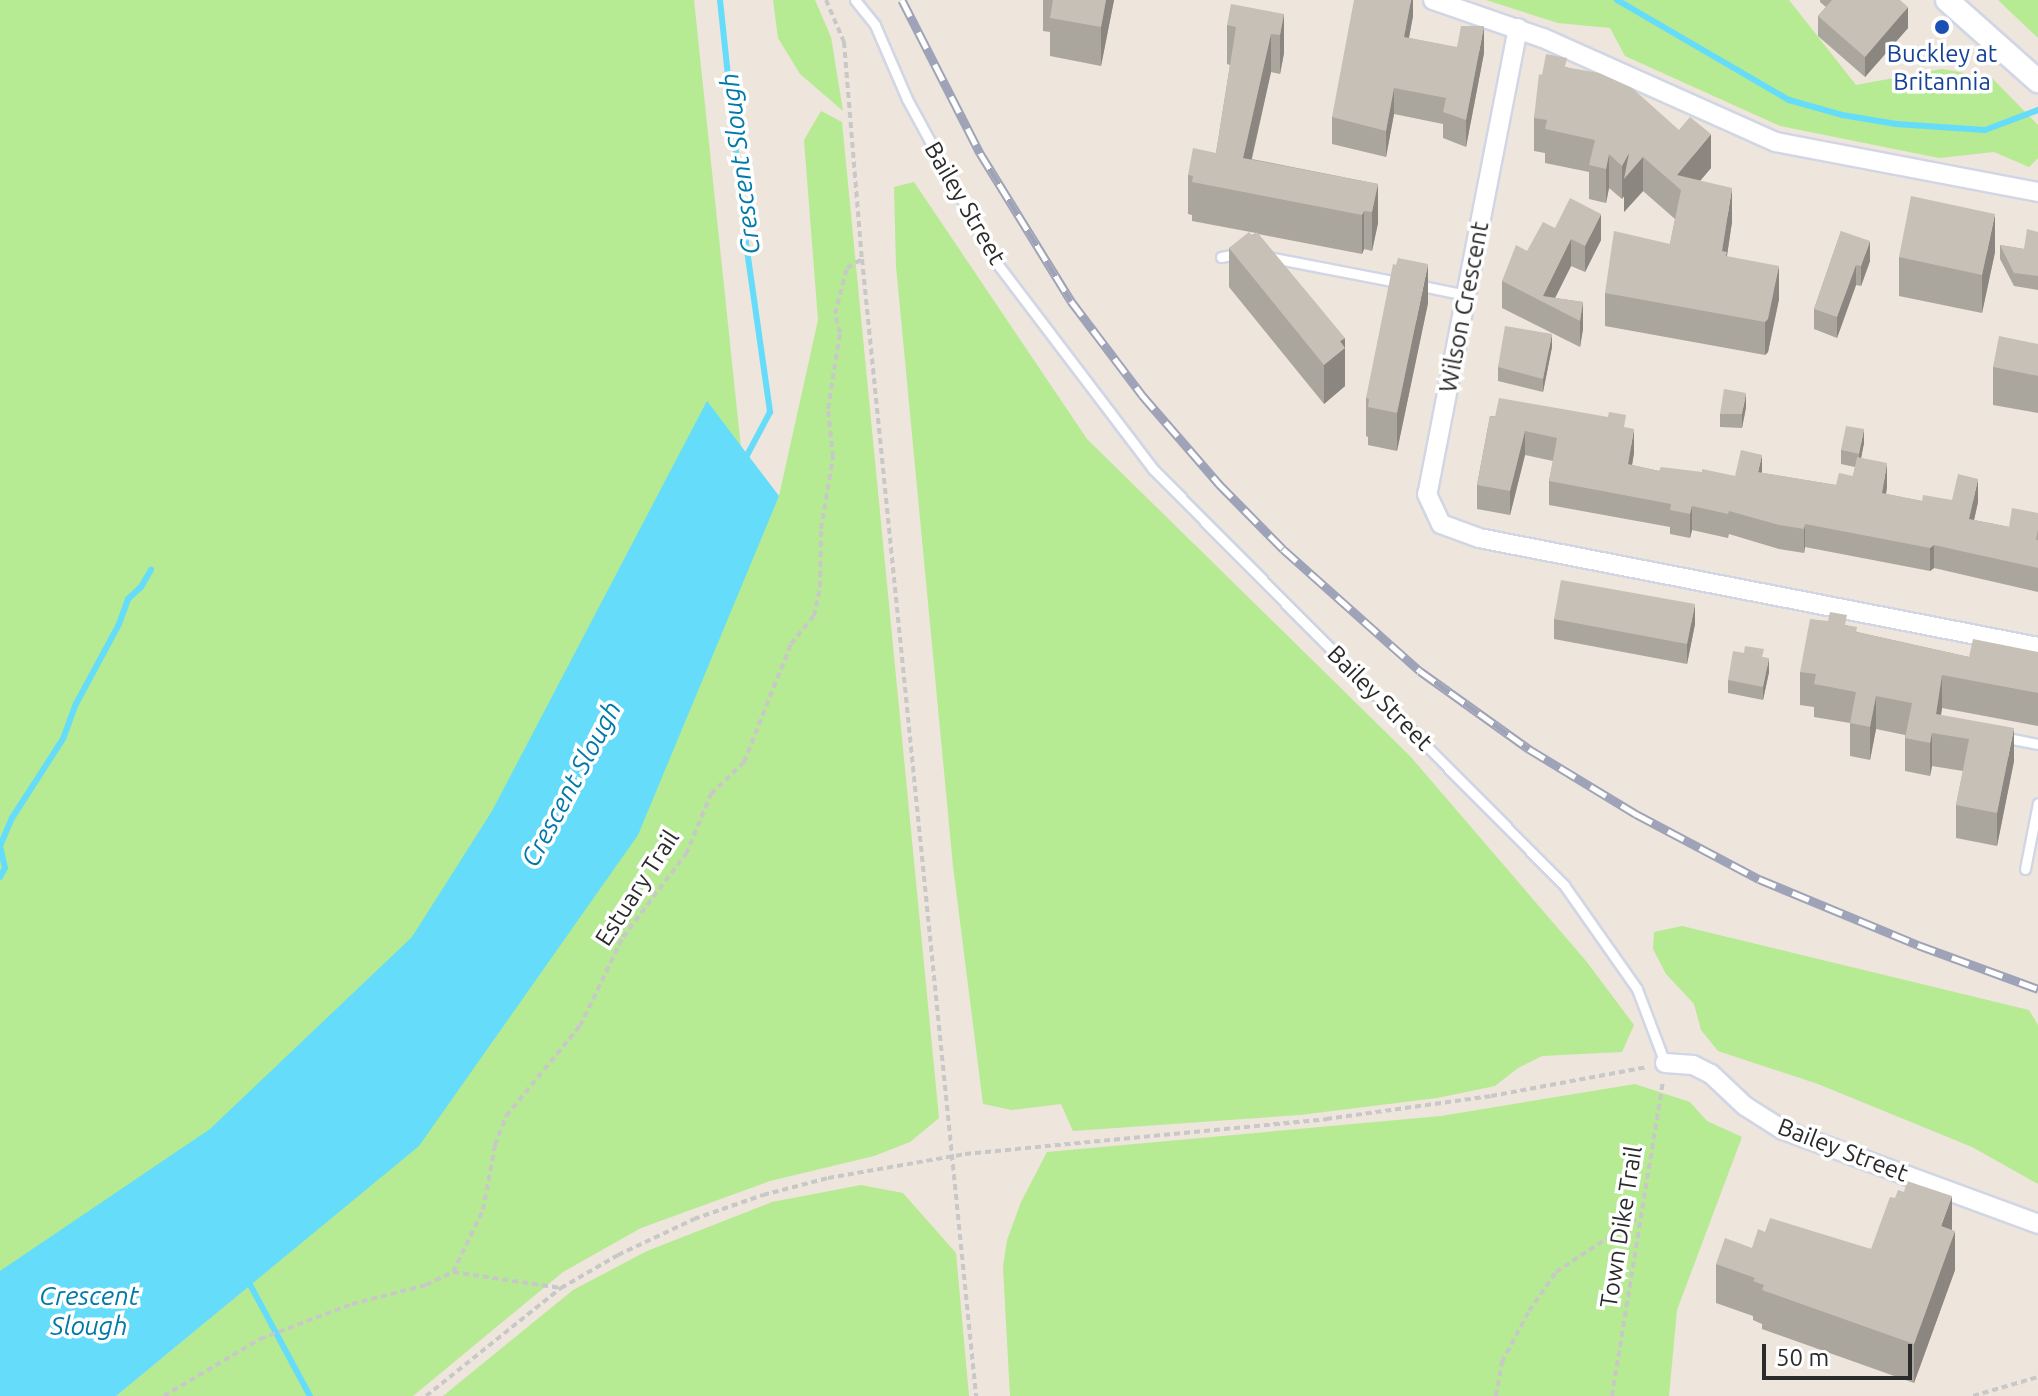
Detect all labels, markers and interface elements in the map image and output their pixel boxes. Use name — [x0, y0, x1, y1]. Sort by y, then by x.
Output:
marker: Buckley at Britannia — [1933, 18, 1951, 36]
place label: Buckley at Britannia — [1887, 40, 1997, 96]
water label: Crescent Slough — [713, 71, 767, 257]
street label: Bailey Street — [918, 136, 1012, 270]
street label: Wilson Crescent — [1433, 219, 1495, 395]
street label: Bailey Street — [1321, 639, 1439, 757]
water label: Crescent Slough — [514, 696, 628, 872]
street label: Estuary Trail — [589, 825, 685, 951]
street label: Bailey Street — [1774, 1112, 1912, 1188]
street label: Town Dike Trail — [1594, 1144, 1648, 1310]
water label: Crescent Slough — [39, 1280, 139, 1342]
scale bar — [1766, 1328, 1916, 1378]
text: 50 m — [1776, 1344, 1829, 1371]

